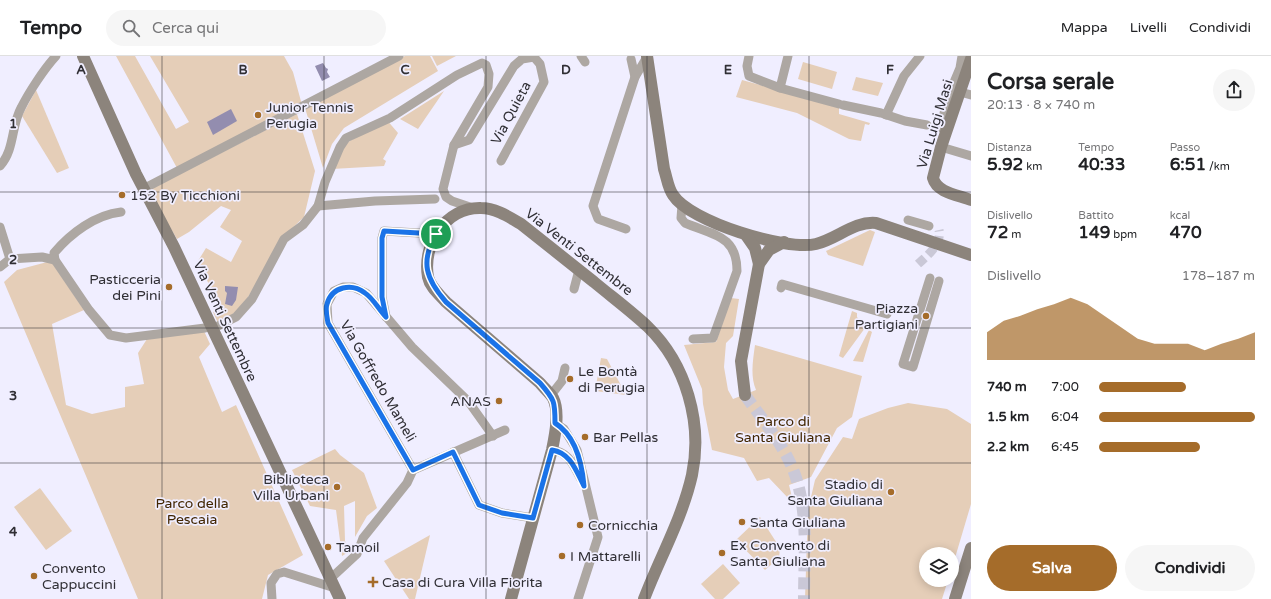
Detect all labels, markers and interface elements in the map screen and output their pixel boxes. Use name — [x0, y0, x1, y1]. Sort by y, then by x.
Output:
search box — [106, 10, 386, 46]
text: Tempo — [20, 17, 82, 39]
icon: search — [120, 17, 142, 39]
text: Cerca qui — [152, 19, 219, 37]
text: Mappa — [1061, 19, 1108, 36]
text: Livelli — [1130, 19, 1167, 36]
text: Condividi — [1189, 19, 1251, 36]
text: A — [76, 62, 86, 78]
text: B — [238, 62, 248, 78]
text: C — [400, 62, 410, 78]
text: D — [561, 62, 571, 78]
text: E — [724, 62, 732, 78]
text: F — [886, 62, 894, 78]
text: Corsa serale — [987, 69, 1114, 95]
button: share — [1213, 69, 1255, 111]
street label: Via Luigi Masi — [913, 77, 957, 171]
street label: Via Quieta — [487, 79, 535, 147]
text: 20:13 · 8 × 740 m — [987, 97, 1095, 113]
place label: Junior Tennis Perugia — [266, 99, 354, 132]
marker: Junior Tennis Perugia — [253, 110, 263, 120]
text: 1 — [9, 116, 17, 132]
text: Distanza — [987, 141, 1032, 154]
text: Tempo — [1078, 141, 1114, 154]
text: Passo — [1170, 141, 1200, 154]
text: 5.92 — [987, 154, 1023, 175]
text: 40:33 — [1078, 154, 1125, 175]
text: 6:51 — [1170, 154, 1206, 175]
text: km — [1023, 160, 1042, 173]
text: /km — [1206, 160, 1230, 173]
place label: 152 By Ticchioni — [130, 187, 240, 204]
marker: 152 By Ticchioni — [117, 190, 127, 200]
street label: Via Venti Settembre — [522, 205, 636, 299]
text: Dislivello — [987, 209, 1033, 222]
text: Battito — [1078, 209, 1114, 222]
text: kcal — [1170, 209, 1190, 222]
pin — [419, 217, 453, 251]
text: 72 — [987, 222, 1008, 243]
text: 149 — [1078, 222, 1110, 243]
text: 470 — [1170, 222, 1202, 243]
icon: arrive — [425, 223, 447, 245]
text: m — [1008, 228, 1021, 241]
text: bpm — [1110, 228, 1137, 241]
text: 2 — [9, 252, 17, 268]
street label: Via Venti Settembre — [189, 258, 261, 385]
text: Dislivello — [987, 268, 1041, 284]
text: 178–187 m — [1182, 268, 1255, 284]
place label: Pasticceria dei Pini — [89, 271, 161, 304]
marker: Pasticceria dei Pini — [164, 282, 174, 292]
place label: Piazza Partigiani — [855, 300, 918, 333]
marker: Piazza Partigiani — [921, 311, 931, 321]
street label: Via Goffredo Mameli — [336, 317, 420, 445]
place label: Le Bontà di Perugia — [578, 363, 645, 396]
marker: Le Bontà di Perugia — [565, 374, 575, 384]
text: 740 m — [987, 379, 1027, 395]
text: 7:00 — [1051, 379, 1079, 395]
text: 3 — [9, 388, 17, 404]
place label: ANAS — [450, 393, 491, 410]
marker: ANAS — [494, 396, 504, 406]
text: 1.5 km — [987, 409, 1029, 425]
text: 6:04 — [1051, 409, 1079, 425]
park label: Parco di Santa Giuliana — [735, 413, 831, 446]
place label: Bar Pellas — [593, 429, 659, 446]
marker: Bar Pellas — [580, 432, 590, 442]
text: 2.2 km — [987, 439, 1029, 455]
text: 6:45 — [1051, 439, 1079, 455]
place label: Biblioteca Villa Urbani — [253, 471, 329, 504]
place label: Stadio di Santa Giuliana — [787, 476, 883, 509]
marker: Biblioteca Villa Urbani — [332, 482, 342, 492]
marker: Stadio di Santa Giuliana — [886, 487, 896, 497]
park label: Parco della Pescaia — [155, 495, 229, 528]
place label: Santa Giuliana — [750, 514, 846, 531]
place label: Cornicchia — [588, 517, 658, 534]
marker: Santa Giuliana — [737, 517, 747, 527]
marker: Cornicchia — [575, 520, 585, 530]
text: 4 — [9, 524, 18, 540]
place label: Ex Convento di Santa Giuliana — [730, 537, 830, 570]
place label: Tamoil — [336, 539, 380, 556]
marker: Tamoil — [323, 542, 333, 552]
button: Salva — [987, 545, 1117, 591]
button: Condividi — [1125, 545, 1255, 591]
map controls — [919, 547, 959, 587]
button: layers — [919, 547, 959, 587]
place label: I Mattarelli — [570, 548, 641, 565]
marker: Ex Convento di Santa Giuliana — [717, 548, 727, 558]
marker: I Mattarelli — [557, 551, 567, 561]
place label: Convento Cappuccini — [42, 560, 116, 593]
marker: Convento Cappuccini — [29, 571, 39, 581]
place label: Casa di Cura Villa Fiorita — [382, 574, 543, 591]
marker: Casa di Cura Villa Fiorita — [367, 576, 379, 588]

